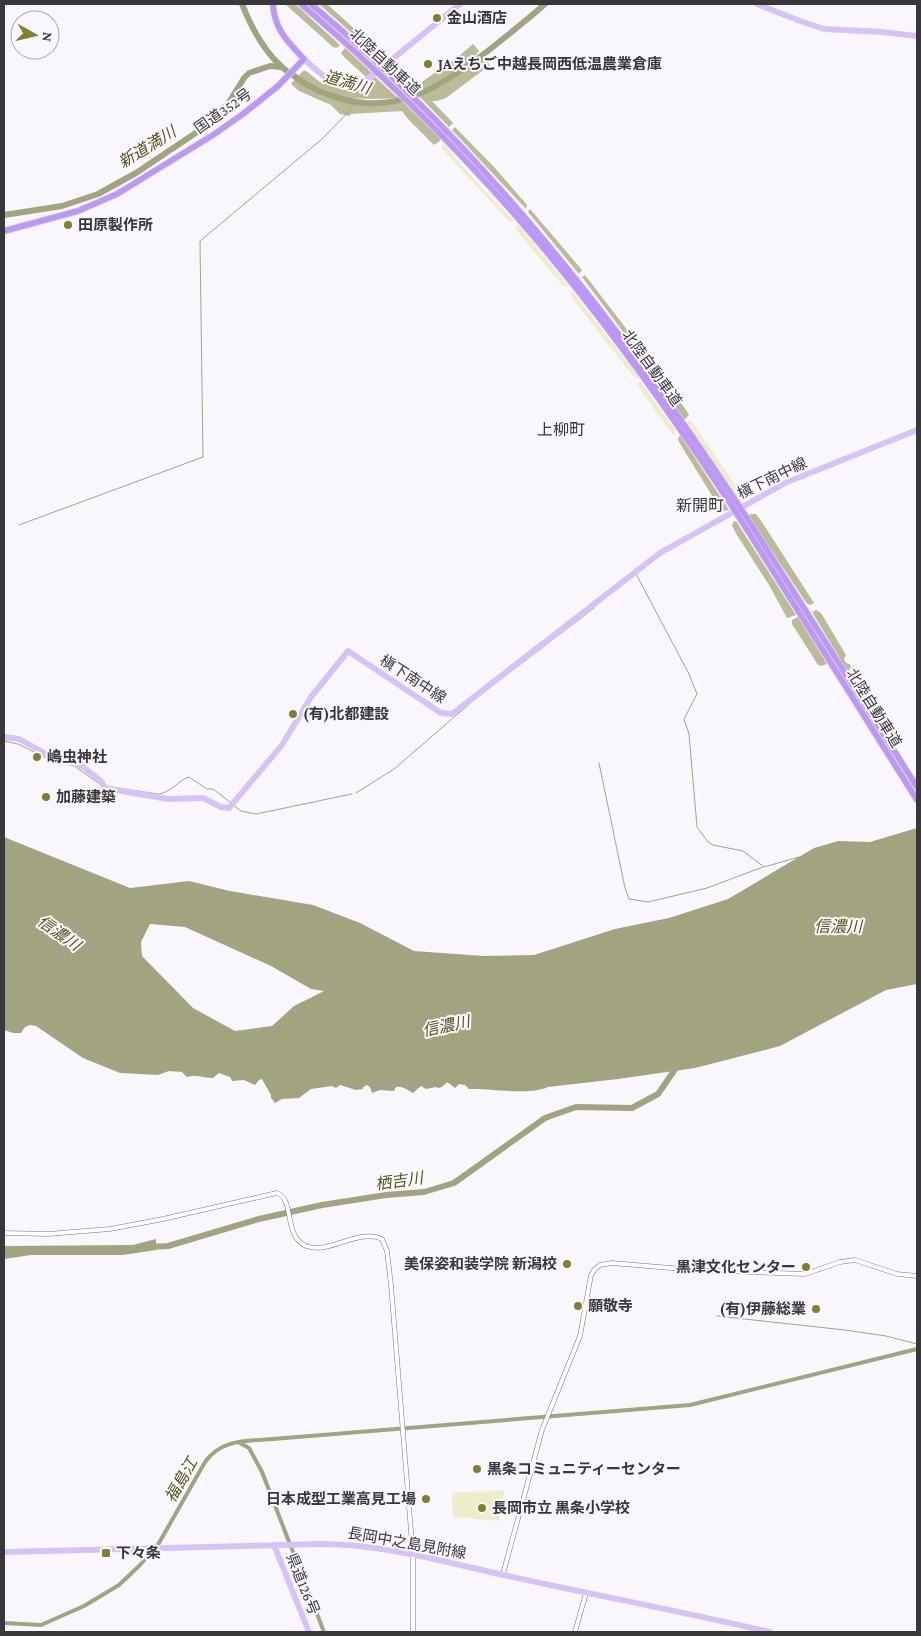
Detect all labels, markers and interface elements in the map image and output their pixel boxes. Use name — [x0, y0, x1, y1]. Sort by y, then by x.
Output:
north arrow — [10, 10, 60, 60]
place label: 金山酒店 — [447, 10, 507, 26]
marker: 金山酒店 — [431, 12, 443, 24]
street label: 北陸自動車道 — [347, 25, 424, 99]
text: N — [39, 31, 56, 43]
place label: JAえちご中越長岡西低温農業倉庫 — [436, 55, 662, 72]
marker: JAえちご中越長岡西低温農業倉庫 — [422, 58, 434, 70]
water label: 道満川 — [322, 67, 374, 97]
street label: 国道352号 — [191, 86, 255, 136]
water label: 新道満川 — [115, 122, 180, 171]
place label: 田原製作所 — [78, 216, 153, 233]
marker: 田原製作所 — [62, 219, 74, 231]
street label: 北陸自動車道 — [619, 326, 686, 409]
district label: 上柳町 — [537, 421, 585, 438]
street label: 槇下南中線 — [734, 453, 809, 502]
district label: 新開町 — [676, 497, 724, 514]
street label: 槇下南中線 — [377, 651, 449, 706]
street label: 北陸自動車道 — [843, 665, 905, 750]
place label: (有)北都建設 — [303, 706, 389, 723]
marker: (有)北都建設 — [287, 708, 299, 720]
place label: 嶋虫神社 — [47, 748, 107, 765]
marker: 嶋虫神社 — [31, 751, 43, 763]
place label: 加藤建築 — [56, 789, 116, 805]
marker: 加藤建築 — [40, 791, 52, 803]
water label: 信濃川 — [34, 912, 85, 955]
water label: 信濃川 — [814, 918, 864, 935]
water label: 信濃川 — [421, 1012, 473, 1039]
water label: 栖吉川 — [374, 1169, 426, 1193]
place label: 美保姿和装学院 新潟校 — [404, 1256, 557, 1272]
marker: 美保姿和装学院 新潟校 — [561, 1258, 573, 1270]
place label: 黒津文化センター — [676, 1259, 796, 1275]
marker: 黒津文化センター — [800, 1261, 812, 1273]
place label: 願敬寺 — [588, 1298, 633, 1314]
marker: 願敬寺 — [572, 1300, 584, 1312]
place label: (有)伊藤総業 — [720, 1300, 806, 1318]
marker: (有)伊藤総業 — [810, 1303, 822, 1315]
water label: 福島江 — [162, 1453, 201, 1505]
place label: 黒条コミュニティーセンター — [487, 1461, 681, 1477]
marker: 黒条コミュニティーセンター — [471, 1463, 483, 1475]
place label: 日本成型工業高見工場 — [266, 1490, 416, 1507]
marker: 日本成型工業高見工場 — [420, 1493, 432, 1505]
place label: 長岡市立 黒条小学校 — [492, 1500, 630, 1516]
marker: 長岡市立 黒条小学校 — [476, 1502, 488, 1514]
street label: 長岡中之島見附線 — [347, 1524, 468, 1561]
place label: 下々条 — [116, 1545, 161, 1561]
marker: 下々条 — [100, 1547, 112, 1559]
street label: 県道126号 — [283, 1551, 323, 1617]

